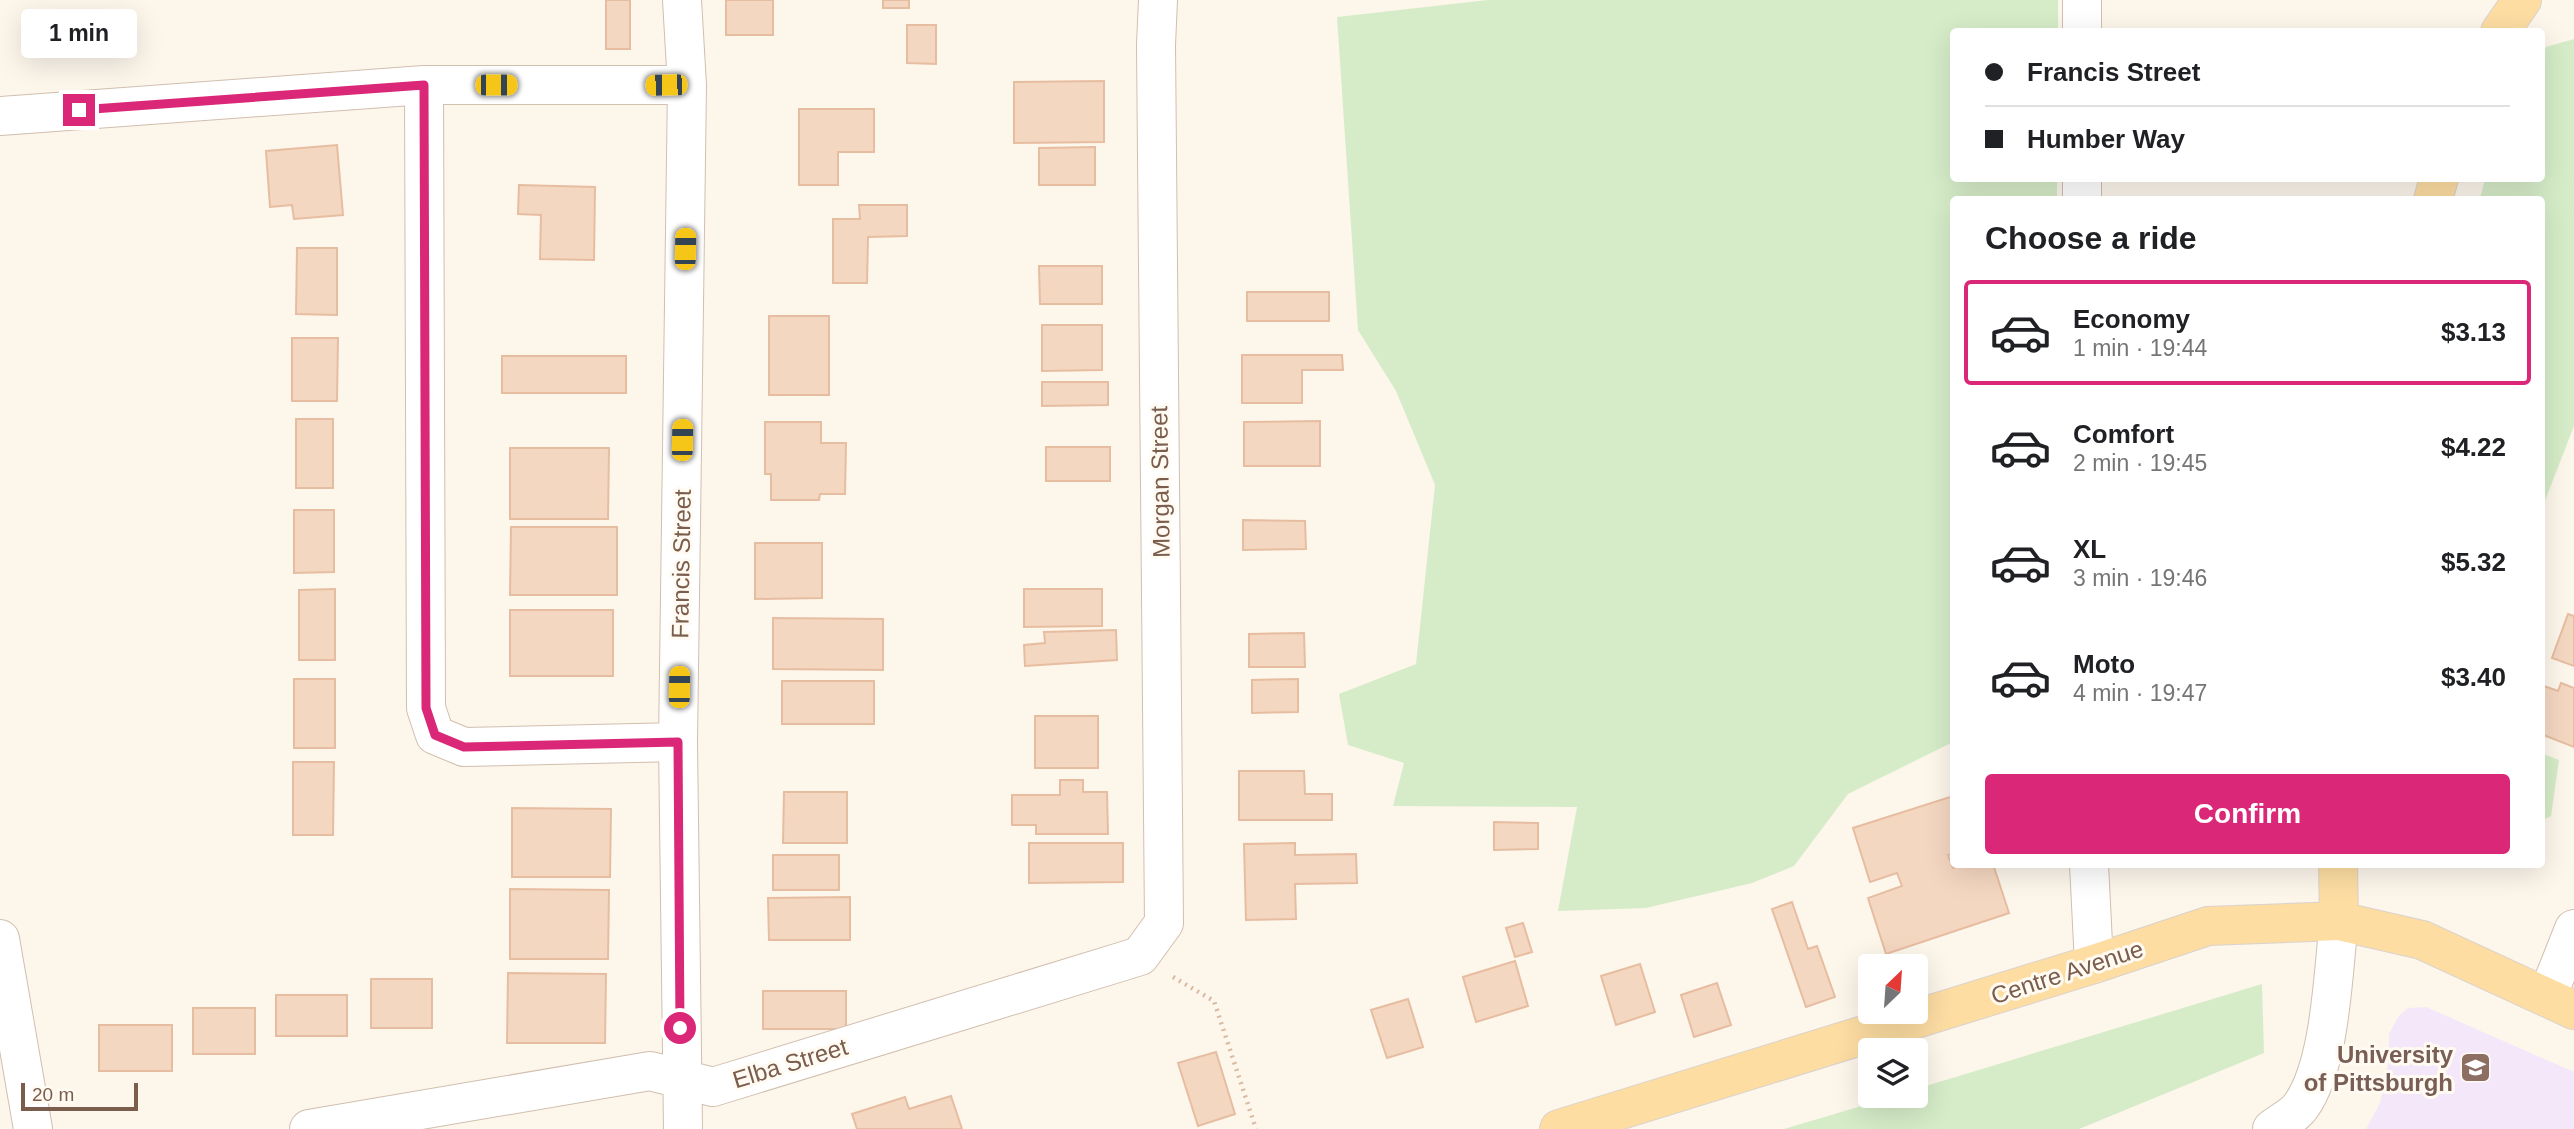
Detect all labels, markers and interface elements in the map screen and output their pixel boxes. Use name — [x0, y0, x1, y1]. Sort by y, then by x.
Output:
callout: 1 min — [21, 8, 137, 57]
text: 1 min — [49, 20, 109, 46]
text: Francis Street — [2027, 57, 2200, 87]
car — [645, 74, 688, 96]
car — [476, 75, 518, 96]
route end — [63, 94, 95, 126]
text: Humber Way — [2027, 124, 2185, 154]
text: Choose a ride — [1985, 220, 2197, 256]
car — [675, 228, 696, 270]
icon: car — [1989, 301, 2052, 364]
text: Economy — [2073, 304, 2190, 334]
text: $3.13 — [2441, 317, 2506, 347]
text: 1 min · 19:44 — [2073, 335, 2207, 361]
street label: Morgan Street — [1145, 405, 1175, 558]
icon: car — [1989, 416, 2052, 479]
car — [672, 419, 693, 461]
text: Comfort — [2073, 419, 2174, 449]
text: $4.22 — [2441, 432, 2506, 462]
text: 2 min · 19:45 — [2073, 450, 2207, 476]
street label: Francis Street — [666, 489, 696, 639]
icon: car — [1989, 531, 2052, 594]
text: XL — [2073, 534, 2106, 564]
text: $5.32 — [2441, 547, 2506, 577]
text: 3 min · 19:46 — [2073, 565, 2207, 591]
icon: car — [1989, 646, 2052, 709]
text: Moto — [2073, 649, 2135, 679]
text: $3.40 — [2441, 662, 2506, 692]
car — [669, 666, 690, 708]
text: 4 min · 19:47 — [2073, 680, 2207, 706]
button: Confirm — [1985, 774, 2510, 854]
street label: Centre Avenue — [1988, 935, 2146, 1009]
north arrow — [1858, 954, 1928, 1024]
map controls — [1858, 954, 1928, 1108]
route start — [664, 1012, 696, 1044]
street label: Elba Street — [729, 1033, 851, 1093]
button: layers — [1858, 1038, 1928, 1108]
place label: University of Pittsburgh — [2304, 1041, 2454, 1096]
school or university icon: University of Pittsburgh — [2459, 1051, 2493, 1085]
scale bar — [21, 1080, 138, 1112]
text: 20 m — [32, 1084, 74, 1105]

